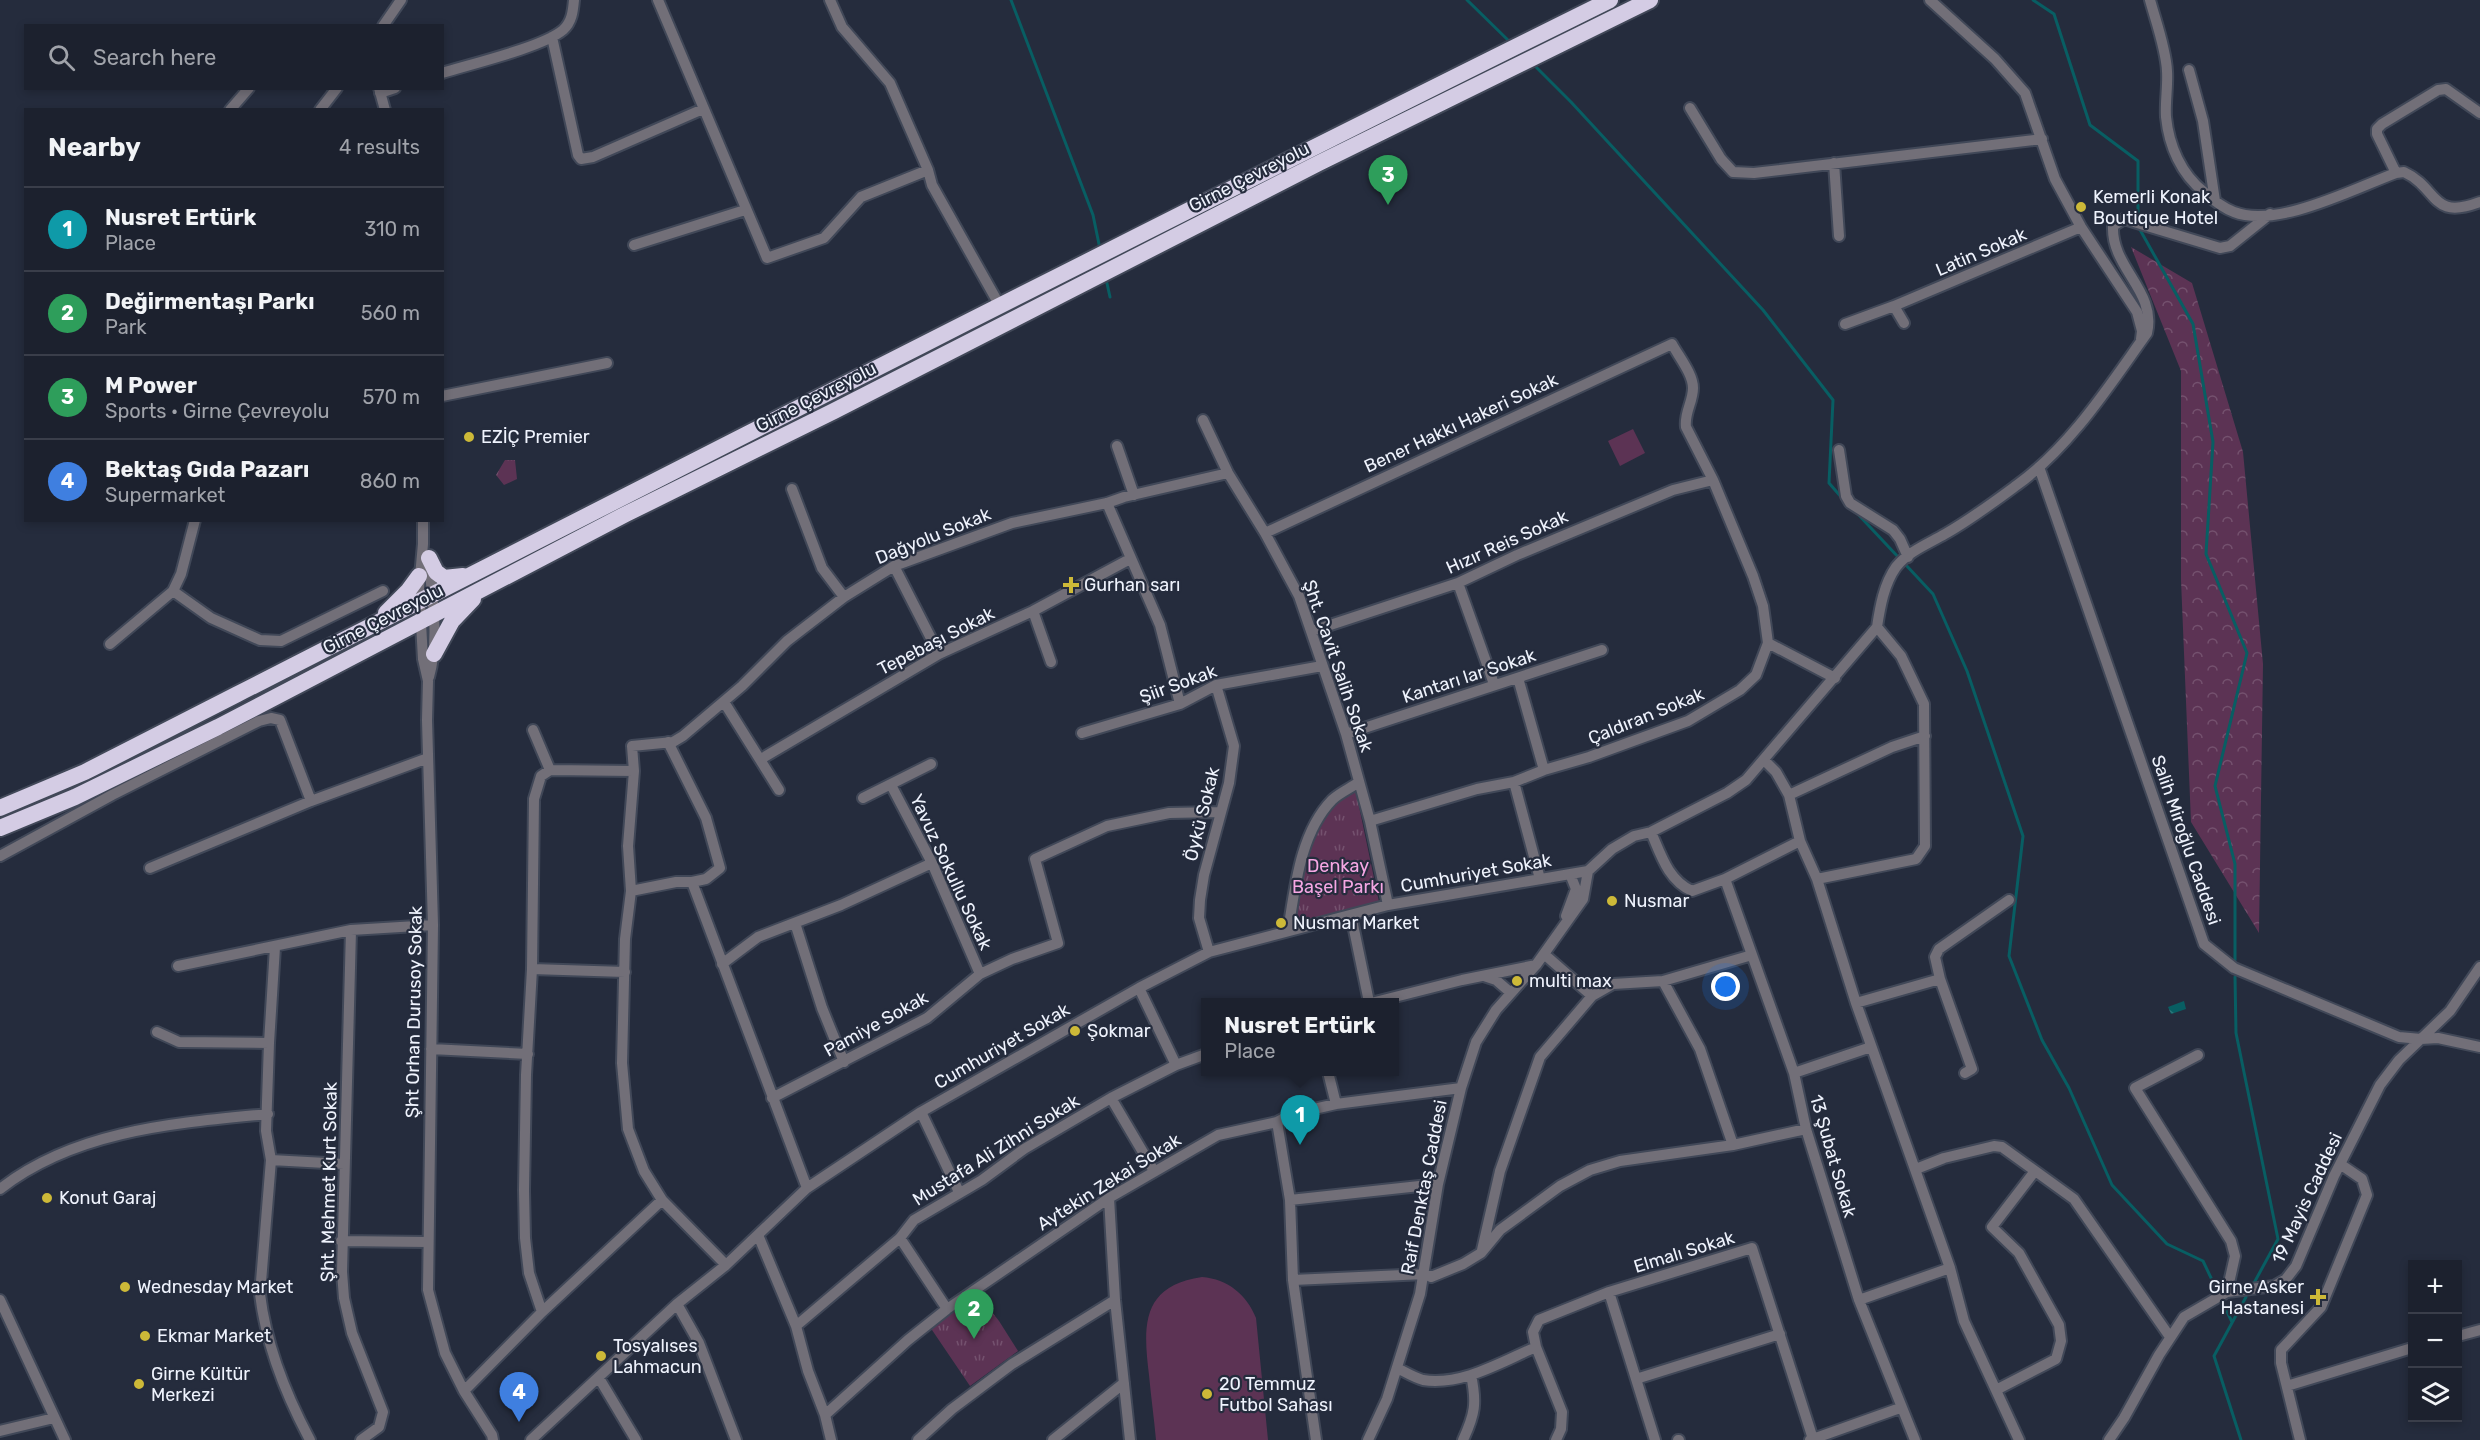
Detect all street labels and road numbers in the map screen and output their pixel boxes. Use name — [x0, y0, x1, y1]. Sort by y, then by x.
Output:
street label: Girne Çevreyolu — [1185, 137, 1313, 217]
street label: Latin Sokak — [1932, 223, 2030, 281]
street label: Girne Çevreyolu — [752, 357, 880, 437]
street label: Bener Hakkı Hakeri Sokak — [1361, 368, 1562, 478]
street label: Dağyolu Sokak — [872, 503, 995, 569]
street label: Hızır Reis Sokak — [1443, 505, 1572, 579]
street label: Şht. Cavit Salih Sokak — [1298, 577, 1378, 756]
street label: Girne Çevreyolu — [319, 579, 447, 659]
street label: Tepebaşı Sokak — [874, 602, 999, 680]
street label: Kantarı lar Sokak — [1400, 644, 1539, 708]
street label: Şiir Sokak — [1136, 660, 1220, 708]
street label: Çaldıran Sokak — [1585, 682, 1708, 749]
street label: Salih Miroğlu Caddesi — [2147, 752, 2225, 928]
street label: Öykü Sokak — [1180, 764, 1225, 863]
street label: Yavuz Sokullu Sokak — [905, 791, 997, 954]
street label: Cumhuriyet Sokak — [1399, 849, 1554, 897]
street label: Şht Orhan Durusoy Sokak — [401, 905, 427, 1118]
street label: Pamiye Sokak — [820, 986, 933, 1062]
street label: Cumhuriyet Sokak — [930, 998, 1074, 1094]
street label: Şht. Mehmet Kurt Sokak — [316, 1081, 342, 1282]
street label: Mustafa Ali Zihni Sokak — [908, 1089, 1084, 1210]
street label: 13 Şubat Sokak — [1805, 1092, 1861, 1221]
street label: Raif Denktaş Caddesi — [1396, 1098, 1452, 1276]
street label: Aytekin Zekai Sokak — [1033, 1128, 1186, 1235]
street label: 19 Mayis Caddesi — [2267, 1129, 2347, 1267]
street label: Elmalı Sokak — [1631, 1226, 1738, 1278]

